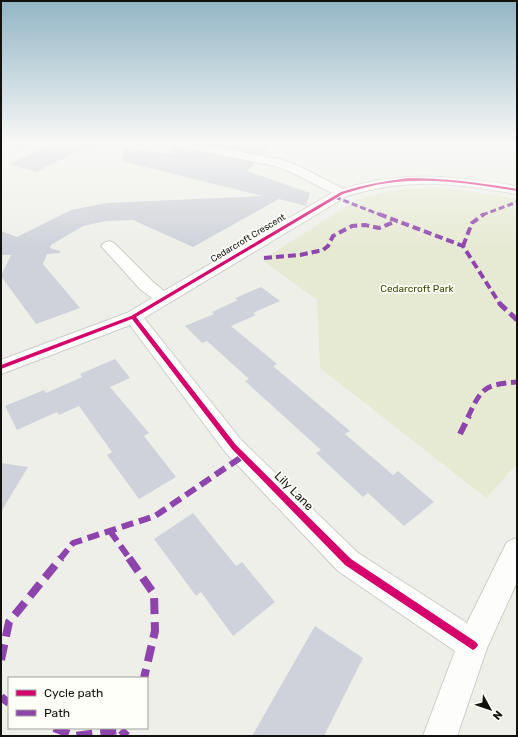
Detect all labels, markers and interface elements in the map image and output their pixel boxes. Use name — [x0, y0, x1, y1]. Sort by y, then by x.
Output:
street label: Cedarcroft Crescent — [209, 212, 287, 264]
park label: Cedarcroft Park — [380, 283, 455, 295]
street label: Lily Lane — [272, 469, 317, 514]
legend — [8, 677, 148, 729]
text: Cycle path — [44, 686, 103, 700]
north arrow — [470, 689, 510, 729]
text: Path — [44, 706, 70, 720]
text: N — [490, 708, 505, 722]

